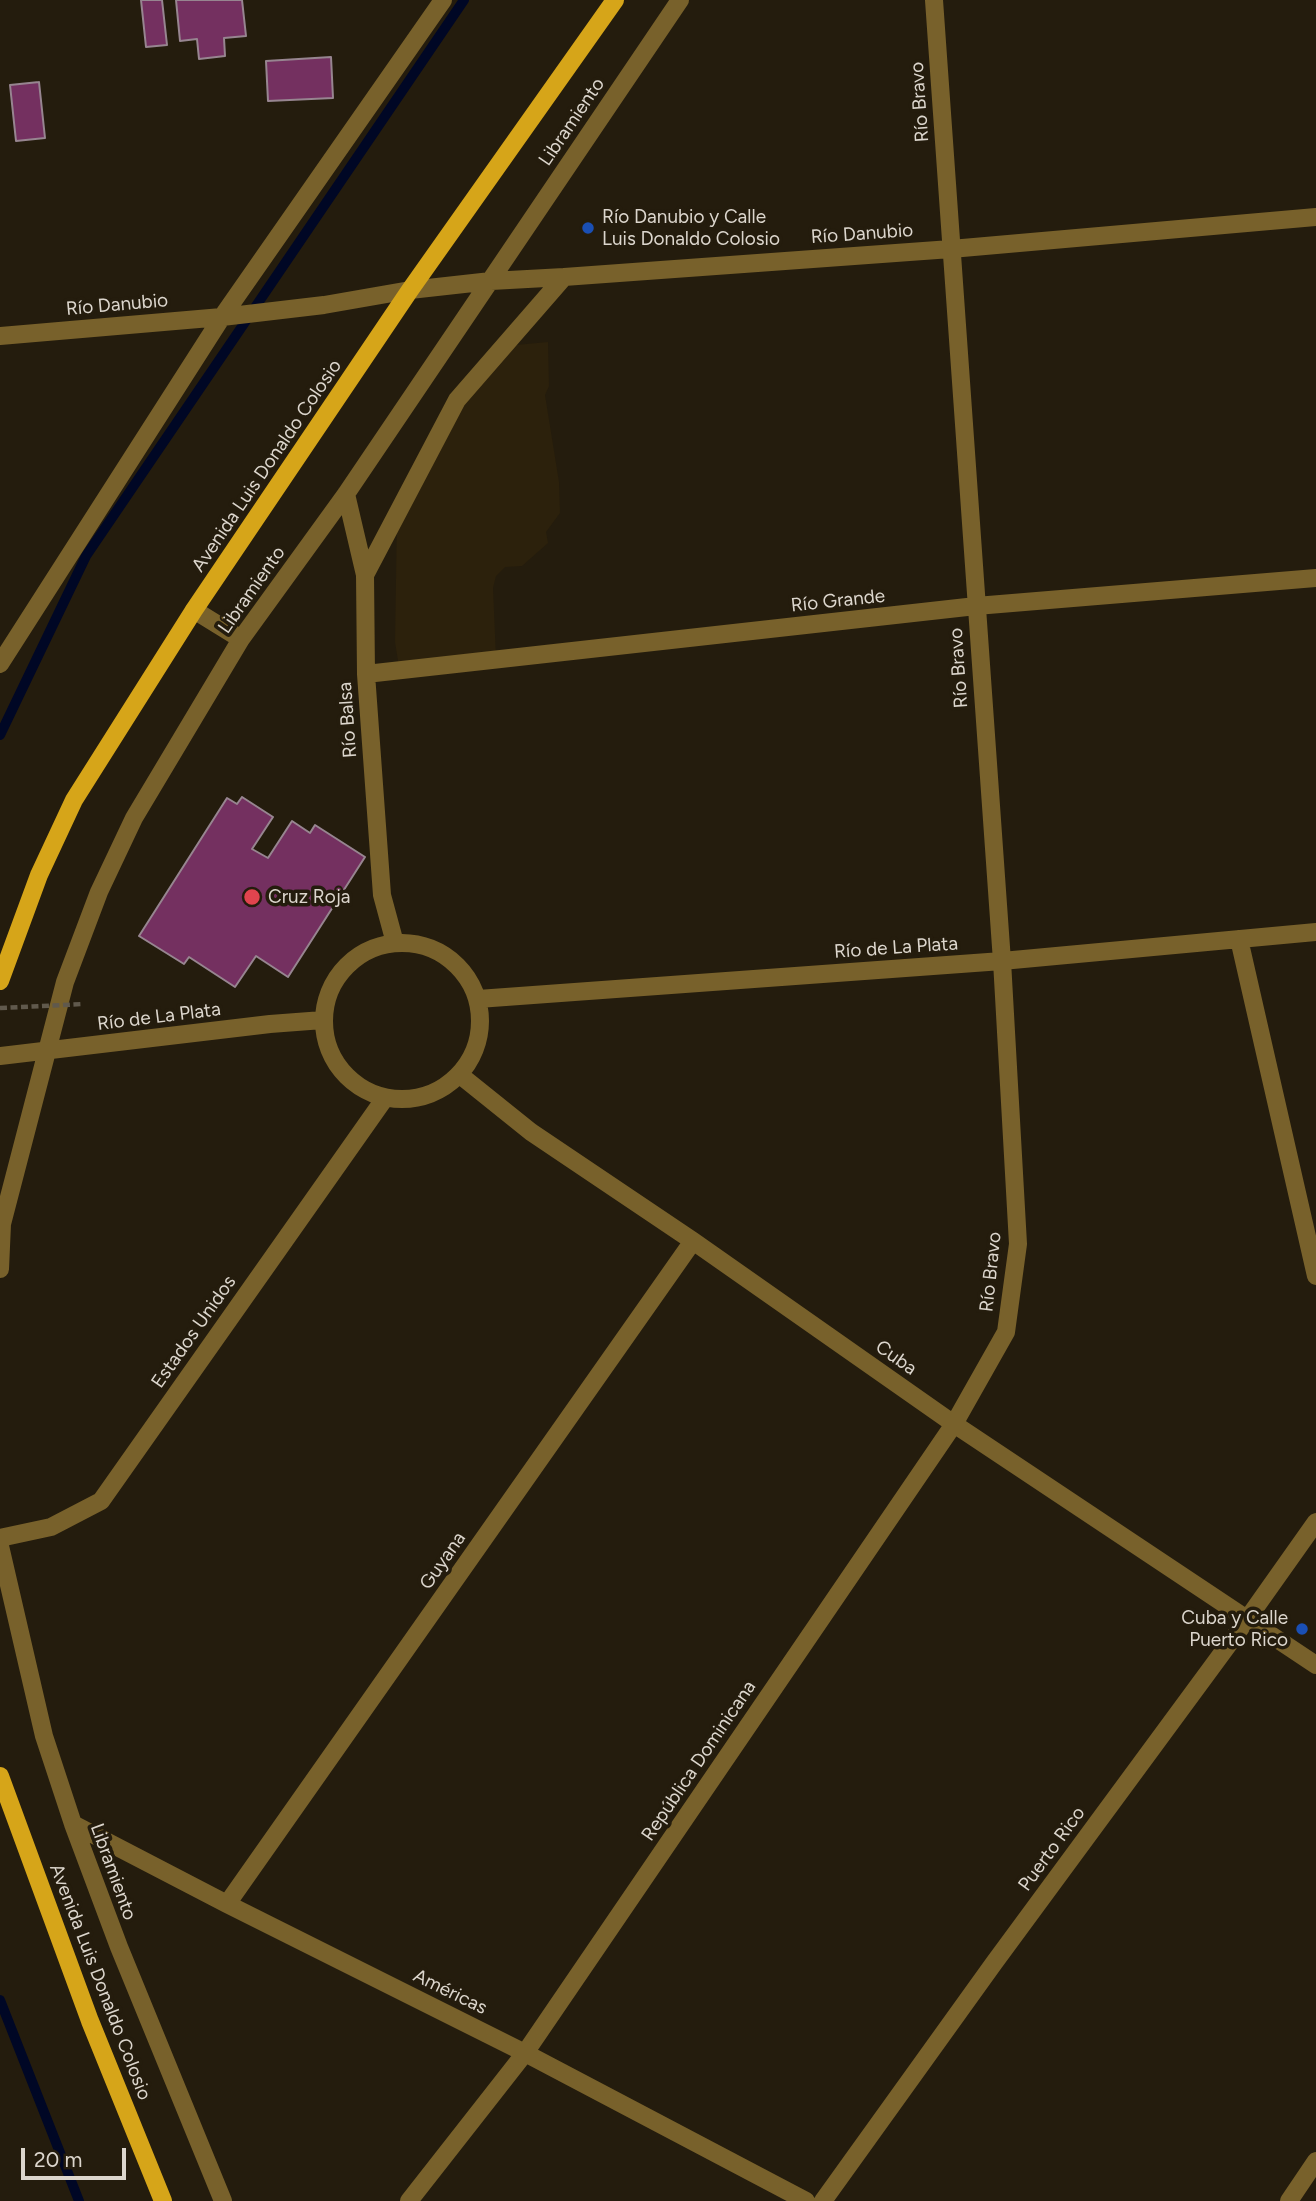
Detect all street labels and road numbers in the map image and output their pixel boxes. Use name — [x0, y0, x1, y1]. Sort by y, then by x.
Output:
street label: Río Bravo — [906, 61, 934, 143]
street label: Libramiento — [534, 74, 610, 170]
street label: Río Danubio — [810, 219, 914, 249]
street label: Río Danubio — [65, 289, 169, 321]
street label: Avenida Luis Donaldo Colosio — [187, 355, 347, 577]
street label: Libramiento — [214, 542, 290, 638]
street label: Río Grande — [790, 585, 886, 617]
street label: Río Bravo — [945, 627, 973, 709]
street label: Río Balsa — [334, 681, 362, 759]
street label: Río de La Plata — [833, 932, 959, 964]
street label: Río de La Plata — [96, 998, 222, 1036]
street label: Río Bravo — [975, 1231, 1007, 1313]
street label: Estados Unidos — [147, 1271, 241, 1393]
street label: Cuba — [871, 1336, 921, 1380]
street label: Guyana — [415, 1528, 471, 1594]
street label: República Dominicana — [637, 1677, 761, 1845]
street label: Puerto Rico — [1014, 1802, 1090, 1896]
street label: Libramiento — [85, 1821, 141, 1923]
street label: Avenida Luis Donaldo Colosio — [44, 1861, 156, 2103]
street label: Américas — [409, 1964, 491, 2020]

